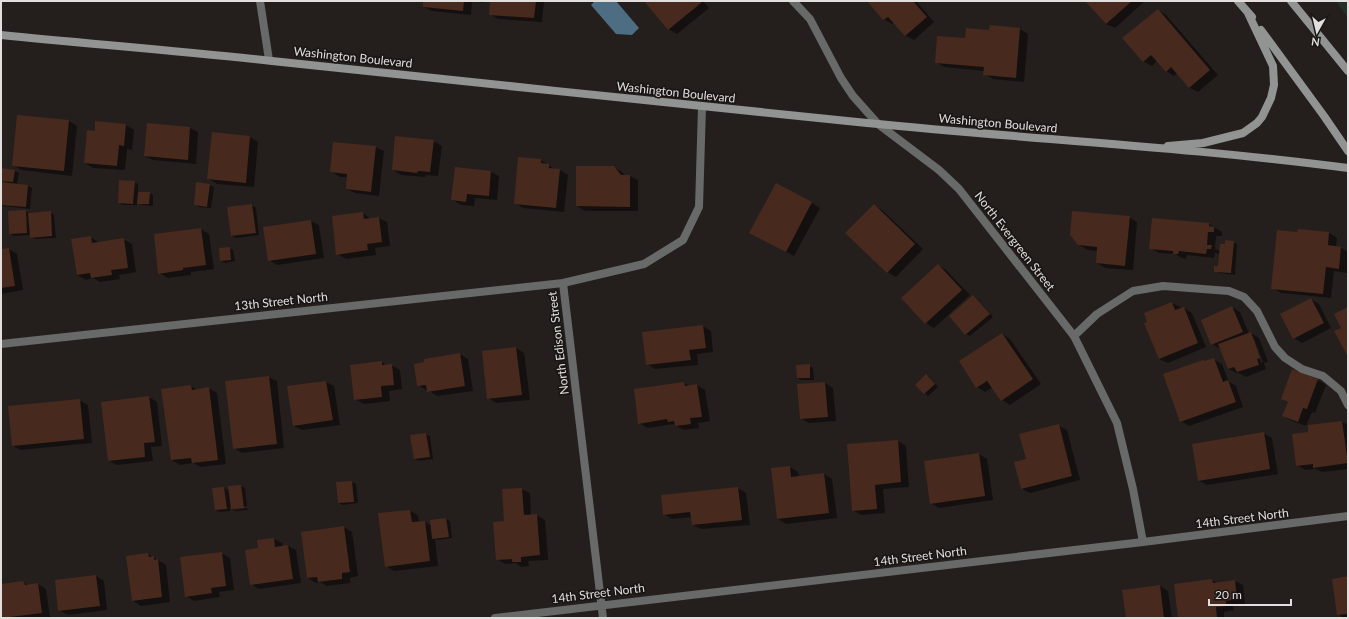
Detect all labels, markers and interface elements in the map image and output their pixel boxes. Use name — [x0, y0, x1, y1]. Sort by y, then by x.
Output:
north arrow — [1297, 12, 1337, 52]
text: N — [1310, 35, 1321, 49]
street label: Washington Boulevard — [293, 43, 413, 71]
street label: Washington Boulevard — [616, 78, 736, 106]
street label: Washington Boulevard — [938, 110, 1058, 136]
street label: North Evergreen Street — [972, 188, 1059, 294]
street label: 13th Street North — [234, 289, 328, 313]
street label: North Edison Street — [544, 290, 572, 395]
street label: 14th Street North — [1195, 505, 1289, 531]
street label: 14th Street North — [873, 543, 967, 569]
street label: 14th Street North — [551, 580, 645, 606]
scale bar — [1209, 581, 1291, 607]
text: 20 m — [1215, 587, 1242, 602]

